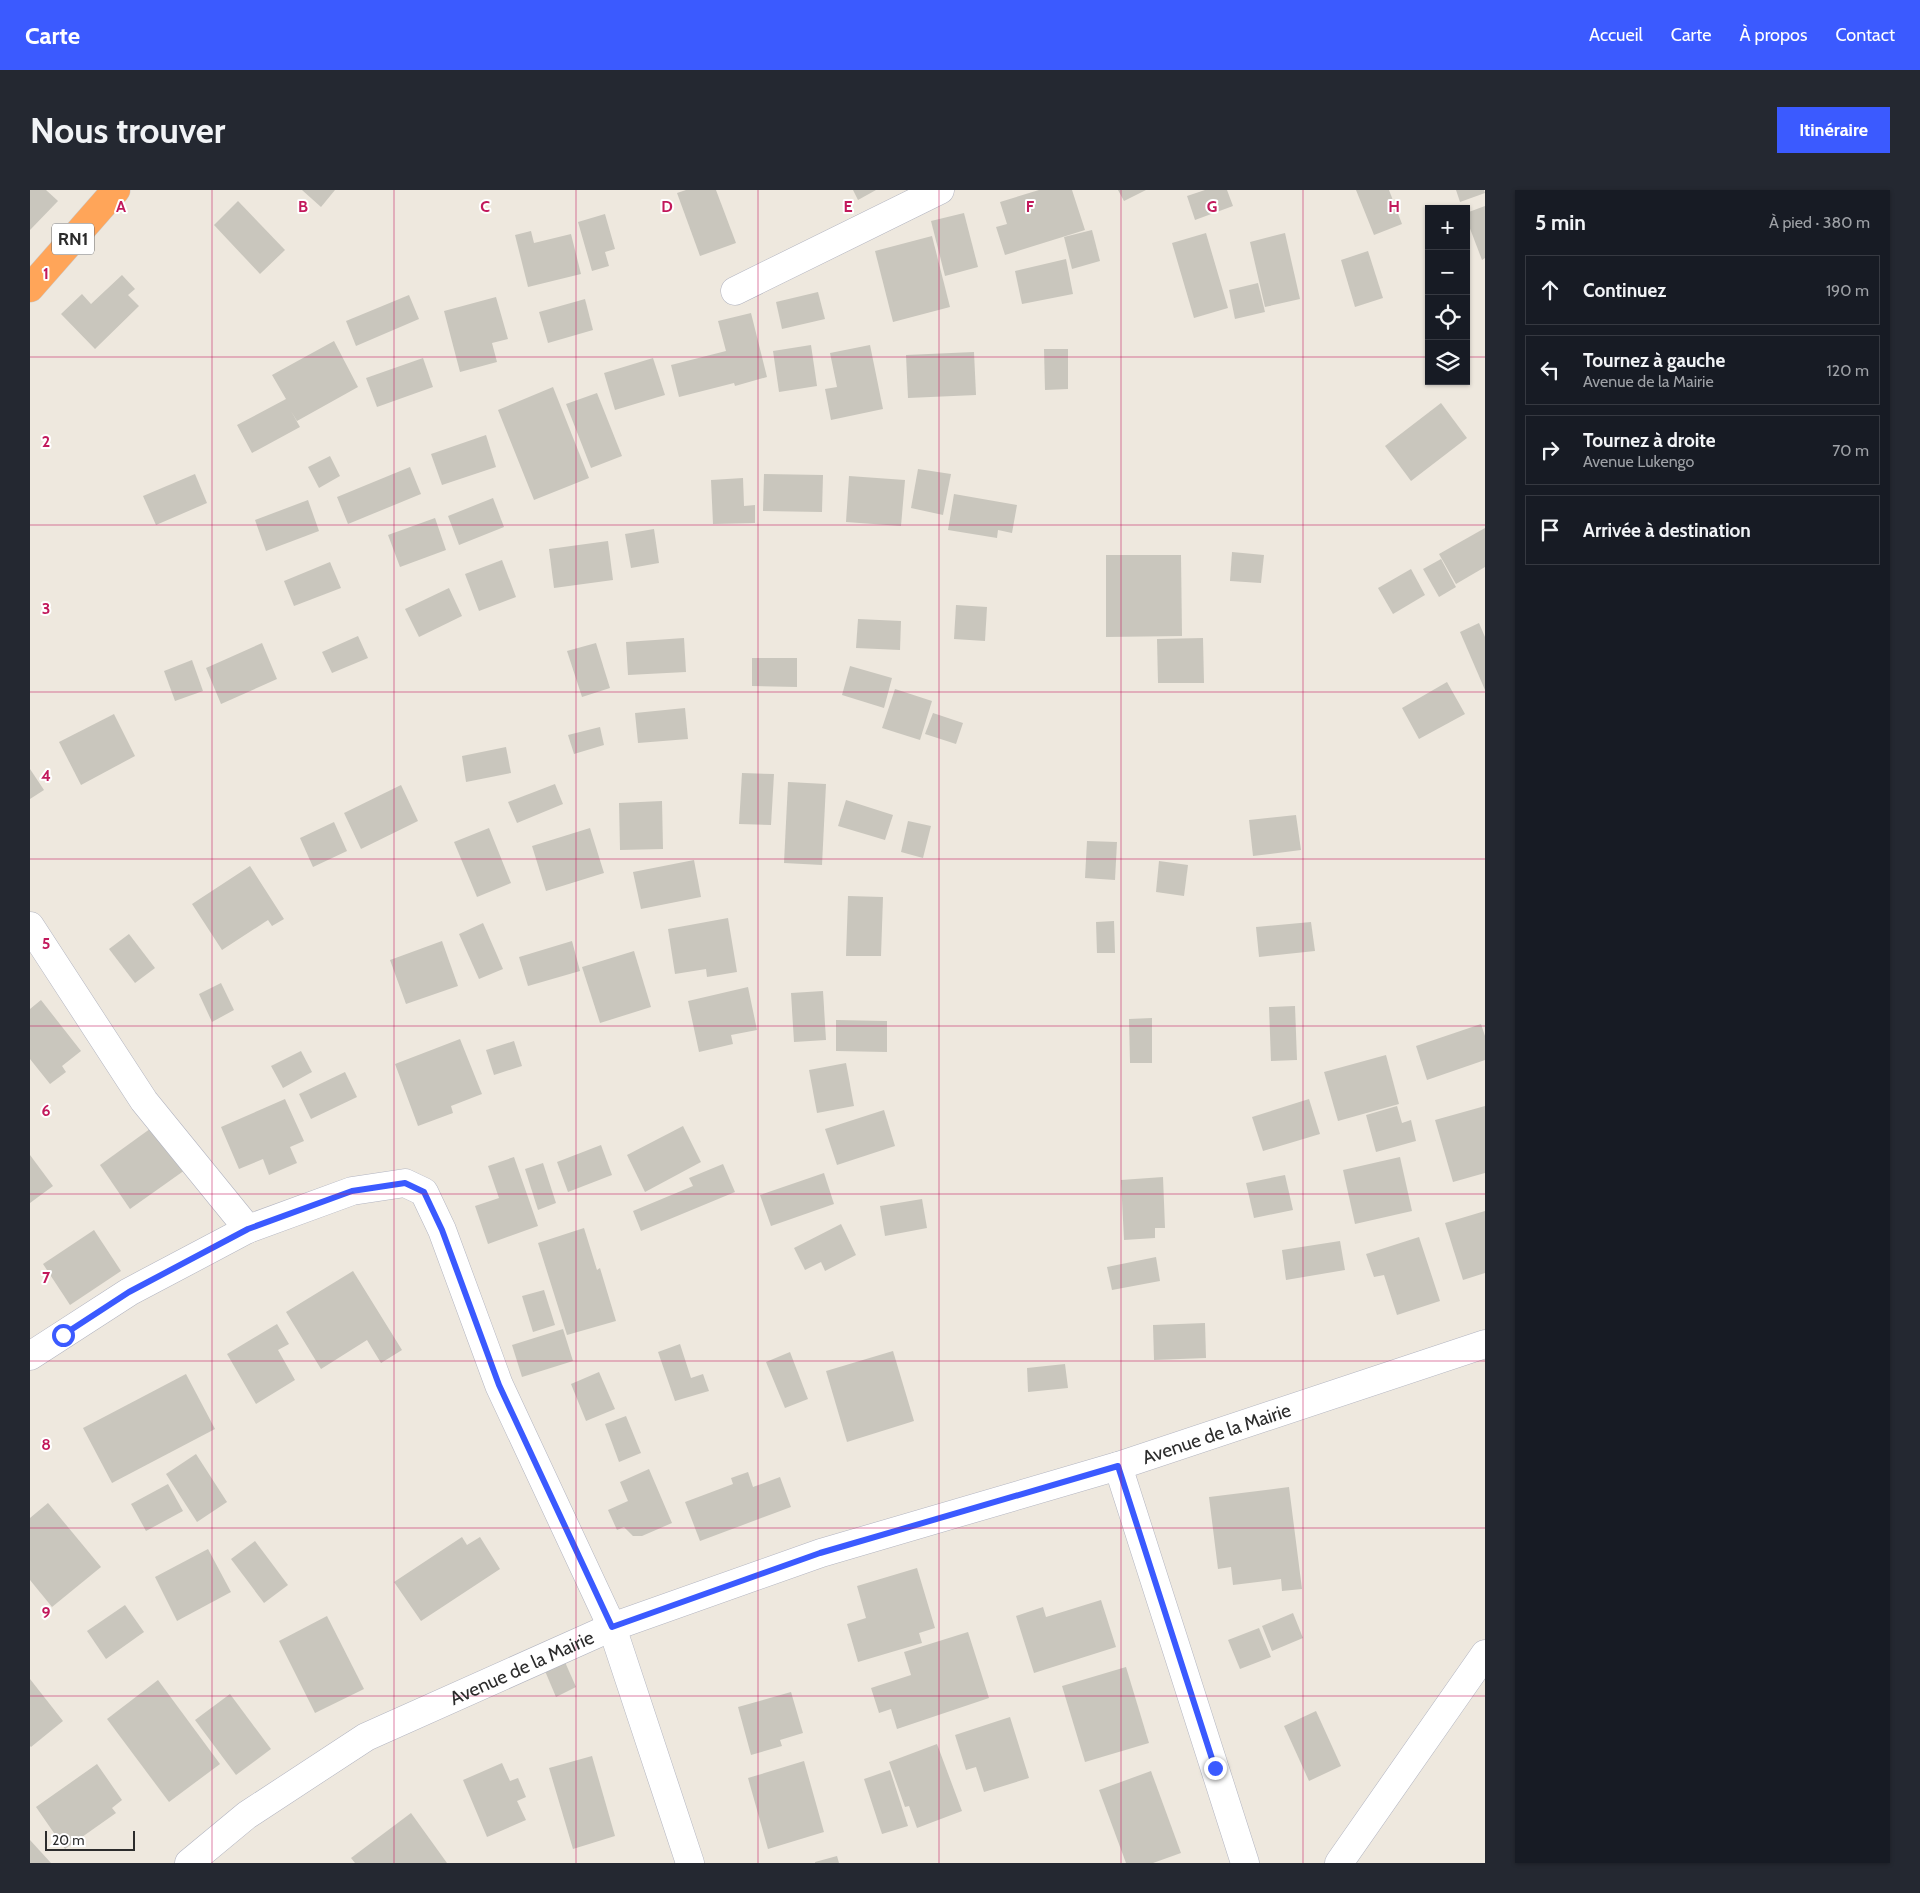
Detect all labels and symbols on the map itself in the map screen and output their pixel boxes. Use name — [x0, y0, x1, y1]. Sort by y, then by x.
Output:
text: A — [116, 197, 126, 216]
text: B — [298, 197, 308, 216]
text: C — [480, 197, 490, 216]
text: D — [661, 197, 673, 216]
text: E — [843, 197, 853, 216]
text: F — [1026, 197, 1035, 216]
text: G — [1207, 197, 1217, 216]
text: H — [1388, 197, 1400, 216]
road number: RN1 — [52, 224, 94, 254]
text: 1 — [43, 264, 49, 283]
text: 2 — [42, 432, 50, 451]
text: 3 — [42, 599, 50, 618]
text: 4 — [41, 766, 51, 785]
text: 5 — [42, 934, 50, 953]
text: 6 — [42, 1101, 51, 1120]
text: 7 — [42, 1268, 51, 1287]
route start — [52, 1324, 75, 1347]
street label: Avenue de la Mairie — [1139, 1398, 1294, 1469]
text: 8 — [41, 1435, 51, 1454]
text: 9 — [42, 1603, 51, 1622]
street label: Avenue de la Mairie — [446, 1625, 597, 1710]
route end — [1204, 1757, 1227, 1780]
scale bar — [45, 1828, 135, 1851]

